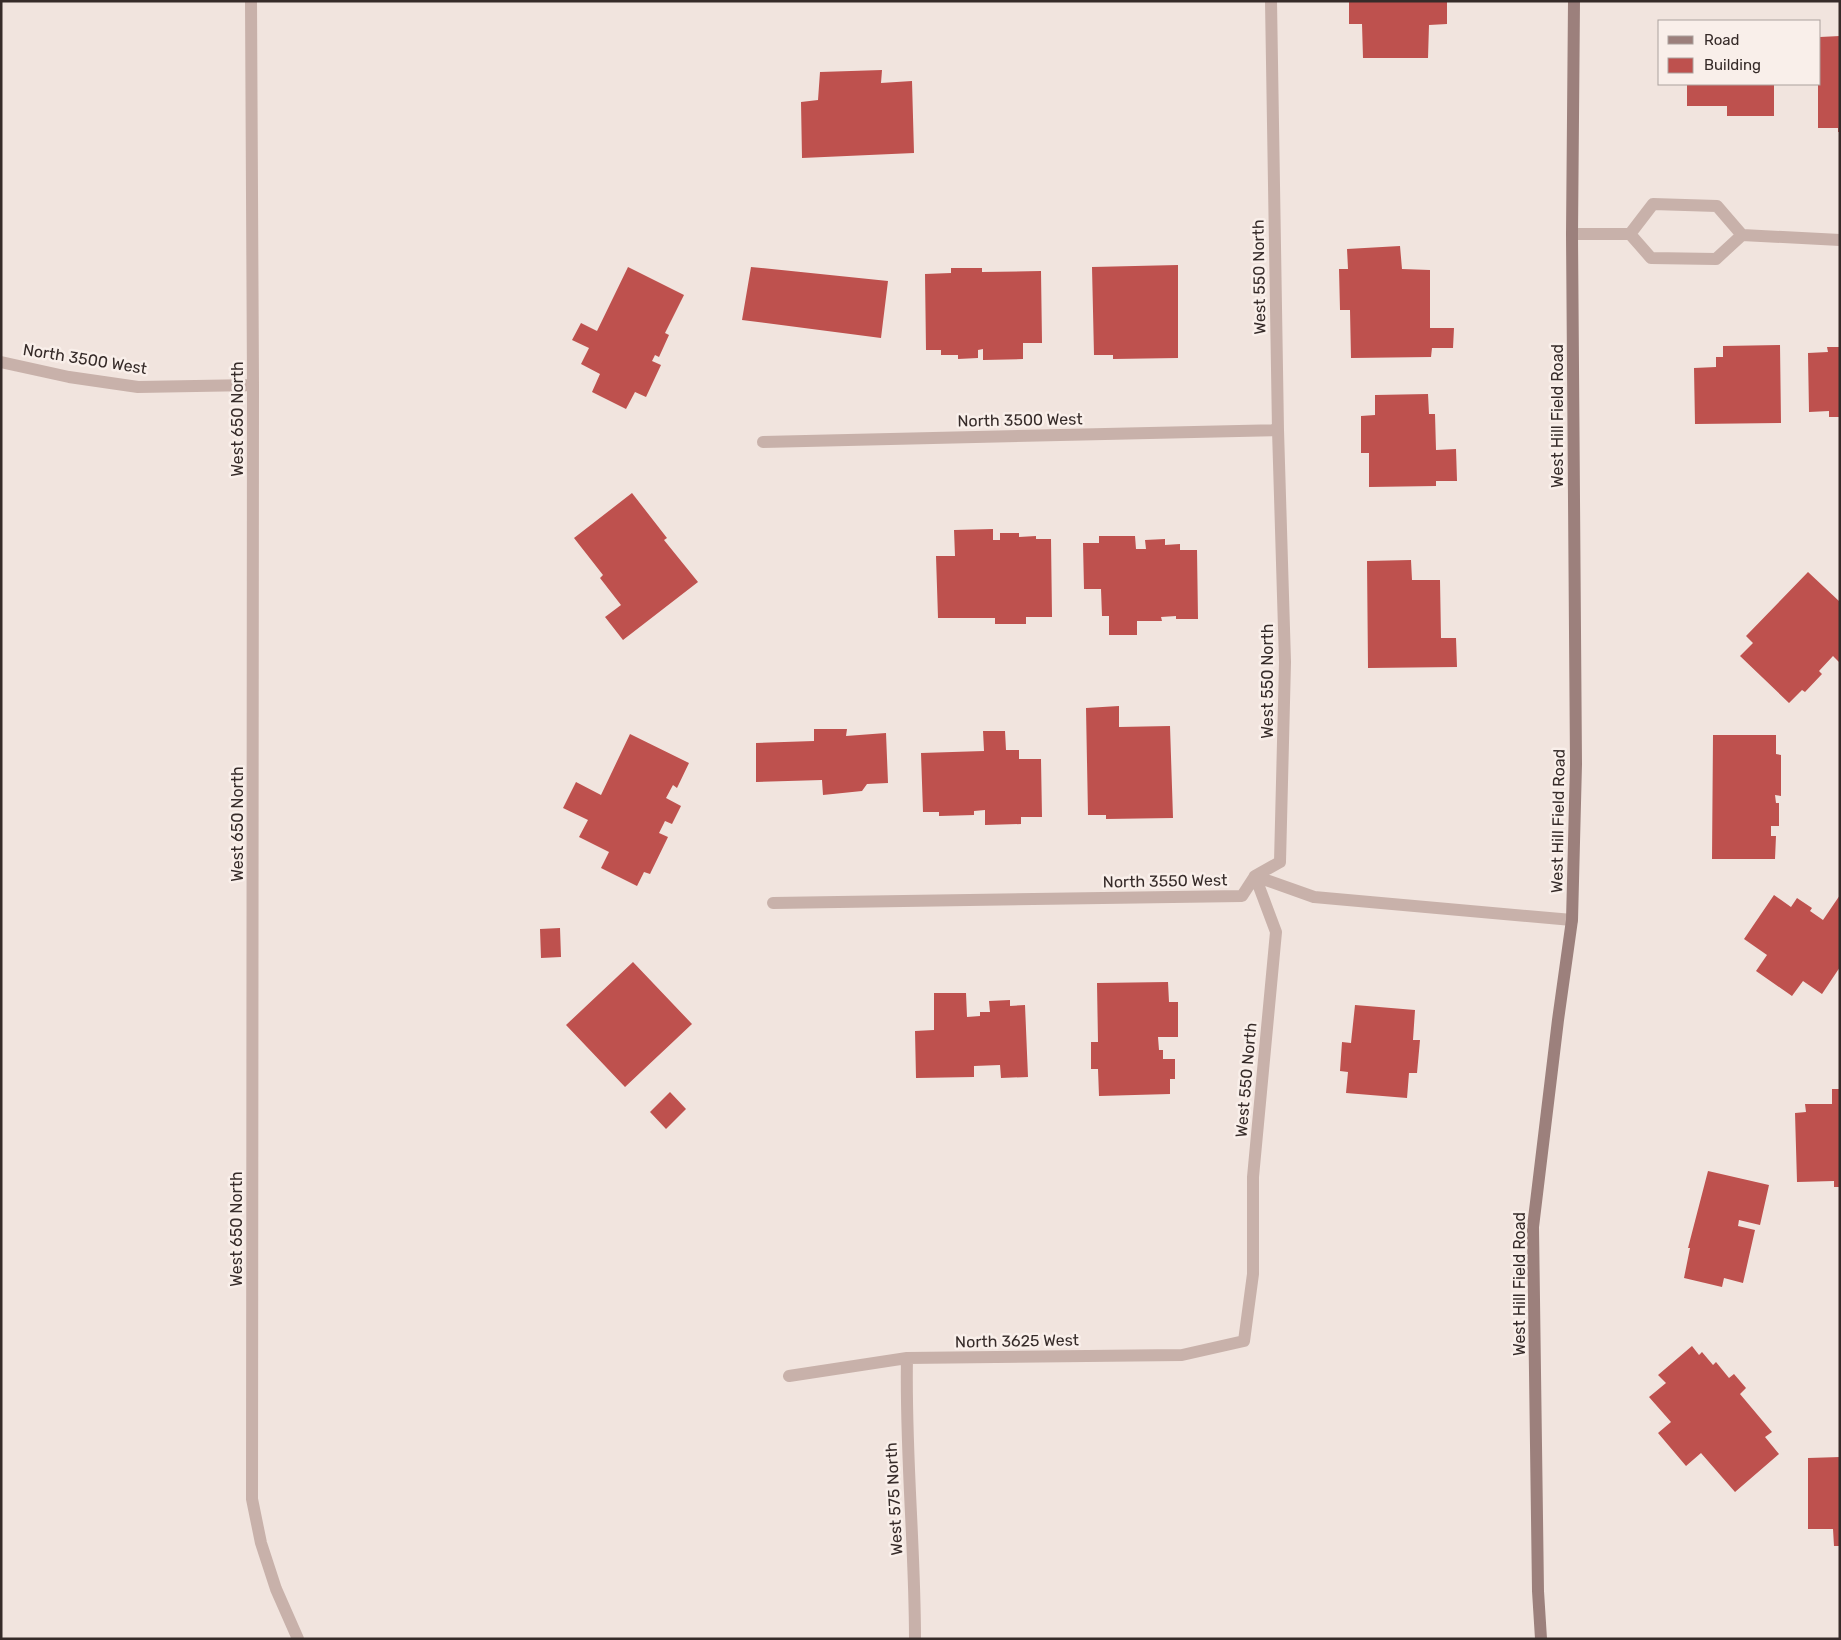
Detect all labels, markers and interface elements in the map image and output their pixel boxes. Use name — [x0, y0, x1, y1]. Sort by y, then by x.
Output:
legend — [1658, 20, 1821, 85]
text: Road — [1704, 31, 1740, 49]
text: Building — [1704, 56, 1761, 74]
street label: West 550 North — [1248, 219, 1270, 335]
street label: North 3500 West — [22, 340, 148, 378]
street label: West Hill Field Road — [1548, 344, 1567, 488]
street label: West 650 North — [228, 361, 247, 477]
street label: North 3500 West — [957, 409, 1083, 431]
street label: West 550 North — [1258, 623, 1277, 739]
street label: West Hill Field Road — [1547, 749, 1569, 893]
street label: West 650 North — [228, 766, 247, 882]
street label: North 3550 West — [1103, 870, 1227, 892]
street label: West 550 North — [1232, 1022, 1260, 1138]
street label: West 650 North — [227, 1171, 246, 1287]
street label: West Hill Field Road — [1510, 1212, 1529, 1356]
street label: North 3625 West — [955, 1330, 1079, 1352]
street label: West 575 North — [882, 1442, 906, 1556]

